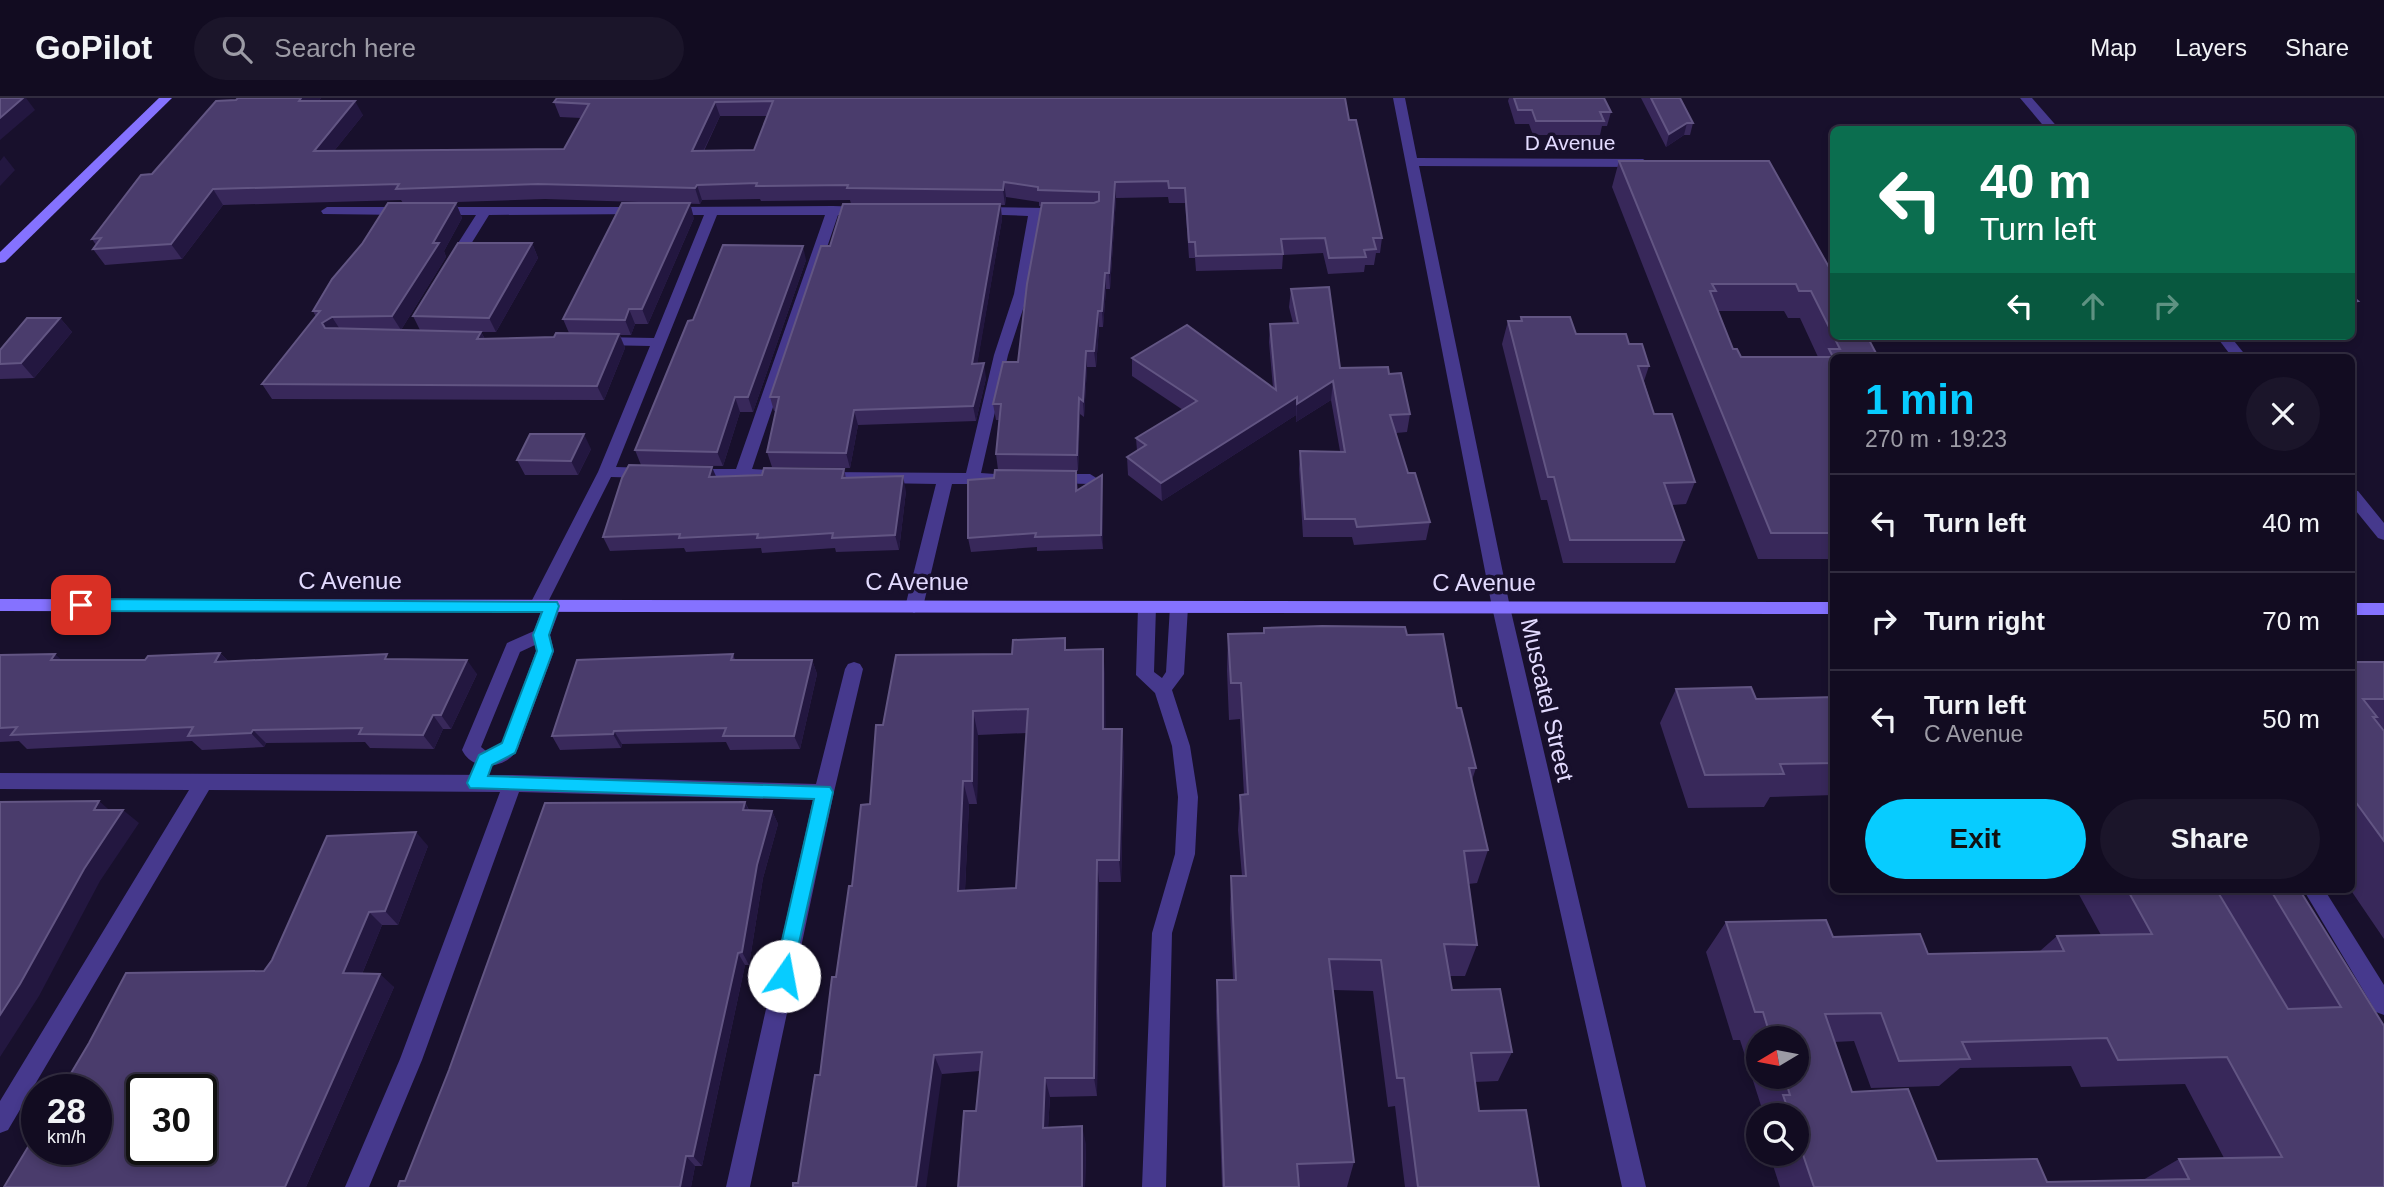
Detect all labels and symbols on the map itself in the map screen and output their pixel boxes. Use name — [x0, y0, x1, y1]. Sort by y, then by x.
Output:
street label: D Avenue — [1525, 131, 1615, 154]
street label: C Avenue — [298, 567, 402, 594]
street label: C Avenue — [865, 568, 969, 595]
street label: C Avenue — [1432, 569, 1536, 596]
pin — [51, 575, 111, 635]
street label: Muscatel Street — [1516, 616, 1579, 784]
position arrow — [747, 939, 821, 1013]
north arrow — [1746, 1026, 1810, 1088]
speed limit sign: 30 — [126, 1074, 217, 1165]

